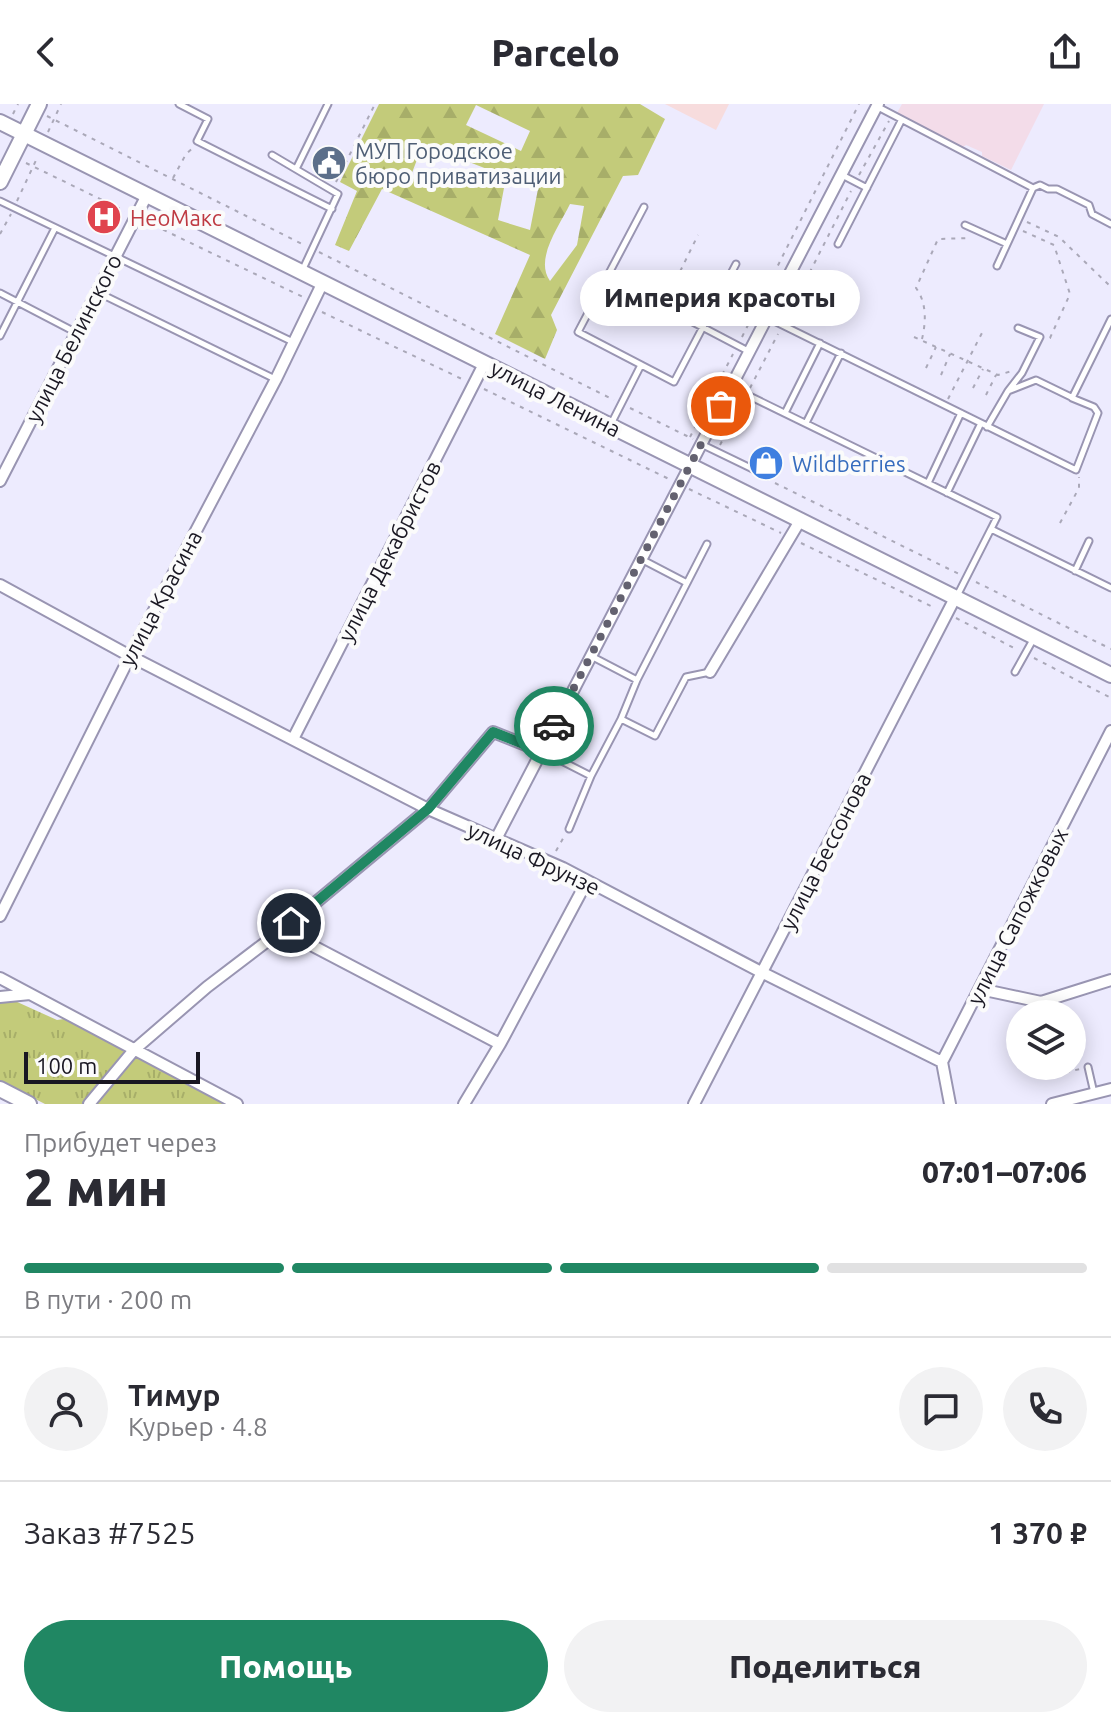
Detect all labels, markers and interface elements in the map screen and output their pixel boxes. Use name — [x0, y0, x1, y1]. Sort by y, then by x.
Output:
icon: back — [24, 30, 68, 74]
icon: share — [1043, 30, 1087, 74]
text: Parcelo — [491, 32, 620, 73]
place label: МУП Городское бюро приватизации — [355, 138, 562, 188]
public building icon: МУП Городское бюро приватизации — [310, 144, 348, 182]
hospital icon: НеоМакс — [85, 198, 123, 236]
place label: НеоМакс — [130, 205, 222, 230]
street label: улица Белинского — [20, 250, 126, 426]
callout: Империя красоты — [581, 270, 861, 326]
text: Империя красоты — [604, 283, 836, 312]
street label: улица Ленина — [487, 354, 625, 442]
pin — [687, 372, 755, 440]
icon: bag — [699, 384, 743, 428]
shop icon: Wildberries — [747, 444, 785, 482]
place label: Wildberries — [792, 451, 906, 476]
street label: улица Декабристов — [333, 456, 445, 646]
street label: улица Красина — [114, 526, 206, 670]
courier — [514, 686, 594, 766]
icon: car — [532, 704, 576, 748]
street label: улица Бессонова — [775, 768, 875, 934]
street label: улица Фрунзе — [464, 816, 604, 900]
street label: улица Сапожковых — [962, 823, 1072, 1009]
pin — [257, 889, 325, 957]
icon: home — [269, 901, 313, 945]
map controls — [1006, 1000, 1086, 1080]
button: layers — [1006, 1000, 1086, 1080]
scale bar — [24, 1048, 200, 1084]
text: 100 m — [36, 1053, 97, 1078]
text: Прибудет через — [24, 1128, 217, 1157]
text: 07:01–07:06 — [922, 1155, 1087, 1189]
text: 2 мин — [24, 1158, 168, 1216]
text: В пути · 200 m — [24, 1285, 192, 1314]
button: person — [24, 1367, 108, 1451]
button: chat — [899, 1367, 983, 1451]
button: phone — [1003, 1367, 1087, 1451]
text: Тимур — [128, 1378, 220, 1412]
text: Курьер · 4.8 — [128, 1412, 268, 1441]
text: Заказ #7525 — [24, 1516, 196, 1550]
text: 1 370 ₽ — [988, 1516, 1087, 1550]
button: Помощь — [24, 1620, 548, 1712]
button: Поделиться — [564, 1620, 1087, 1712]

